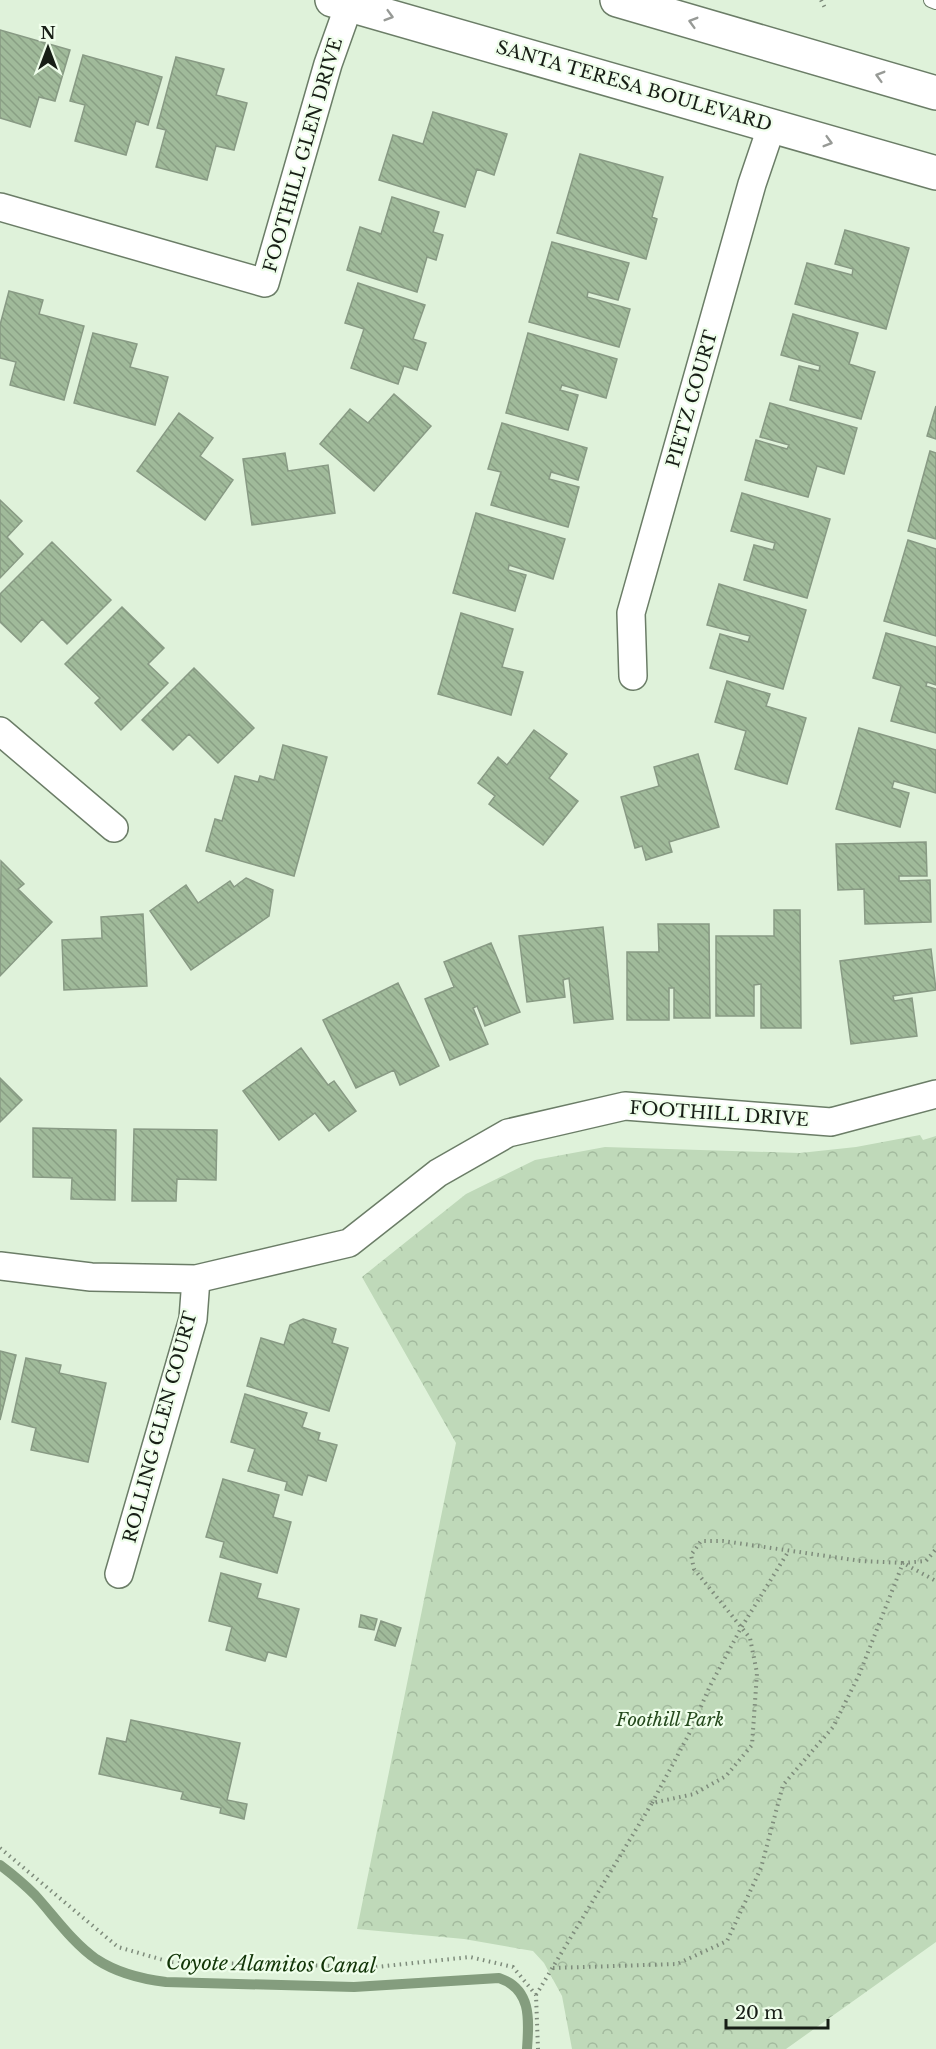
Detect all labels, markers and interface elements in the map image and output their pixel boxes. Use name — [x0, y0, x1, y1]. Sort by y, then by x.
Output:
one-way arrow — [383, 9, 394, 21]
one-way arrow — [688, 17, 698, 29]
north arrow — [18, 18, 78, 78]
text: N — [40, 23, 56, 43]
street label: FOOTHILL GLEN DRIVE — [259, 35, 347, 275]
street label: SANTA TERESA BOULEVARD — [494, 36, 774, 136]
one-way arrow — [875, 71, 885, 84]
one-way arrow — [822, 135, 833, 147]
street label: PIETZ COURT — [662, 328, 722, 470]
street label: FOOTHILL DRIVE — [629, 1097, 809, 1131]
street label: ROLLING GLEN COURT — [118, 1308, 202, 1545]
park label: Foothill Park — [615, 1709, 724, 1731]
water label: Coyote Alamitos Canal — [166, 1950, 377, 1978]
scale bar — [726, 1992, 828, 2030]
text: 20 m — [735, 2002, 783, 2024]

